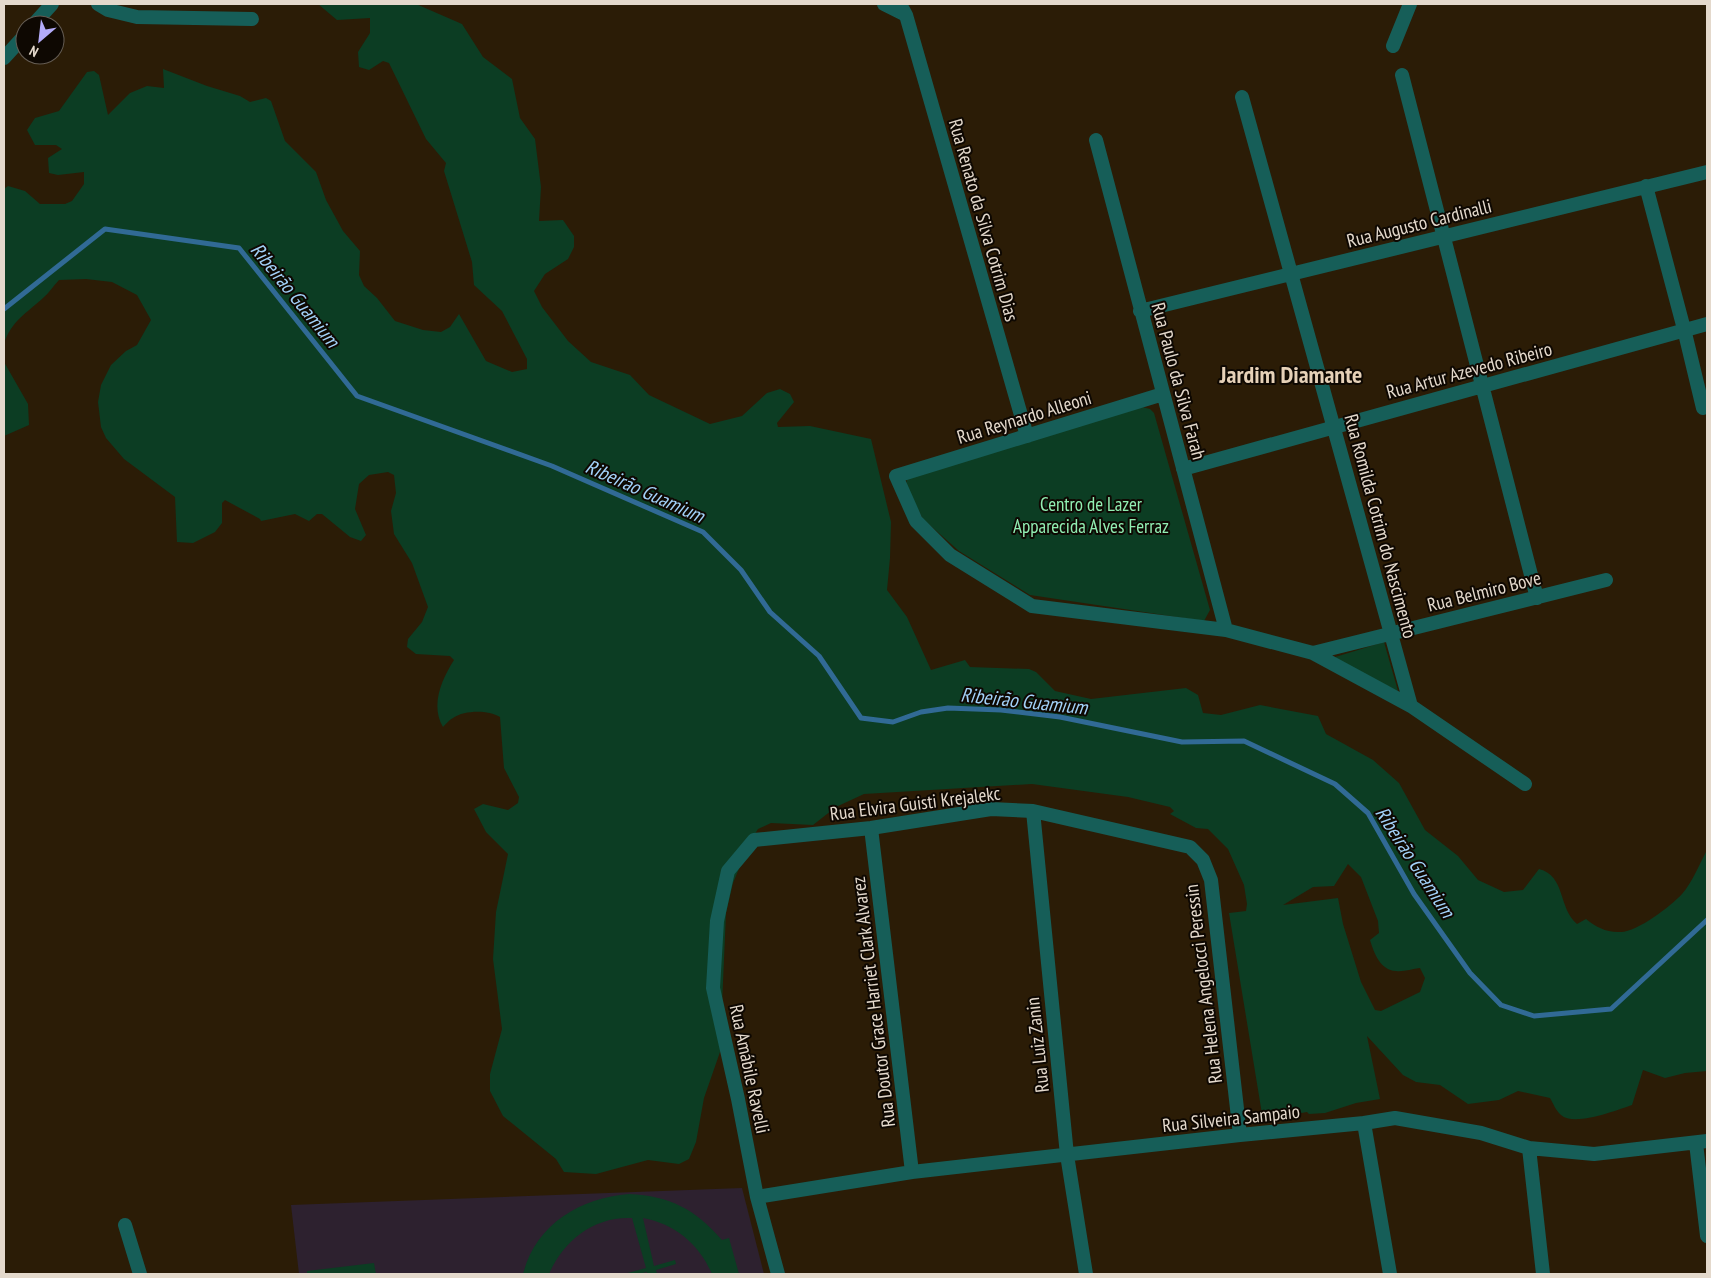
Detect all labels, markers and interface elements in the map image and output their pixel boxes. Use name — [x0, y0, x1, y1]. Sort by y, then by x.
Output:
north arrow — [15, 15, 65, 65]
text: N — [26, 42, 41, 61]
street label: Rua Renato da Silva Cotrim Dias — [944, 116, 1024, 324]
street label: Rua Augusto Cardinalli — [1344, 193, 1494, 253]
water label: Ribeirão Guamium — [245, 237, 346, 353]
street label: Rua Paulo da Silva Farah — [1146, 300, 1212, 462]
street label: Rua Artur Azevedo Ribeiro — [1383, 336, 1555, 404]
district label: Jardim Diamante — [1219, 359, 1362, 390]
street label: Rua Reynardo Alleoni — [954, 385, 1094, 449]
street label: Rua Romilda Cotrim do Nascimento — [1339, 411, 1423, 641]
water label: Ribeirão Guamium — [582, 453, 709, 529]
park label: Centro de Lazer Apparecida Alves Ferraz — [1013, 492, 1169, 538]
street label: Rua Belmiro Bove — [1425, 565, 1543, 617]
water label: Ribeirão Guamium — [959, 681, 1090, 721]
street label: Rua Elvira Guisti Krejalekc — [829, 781, 1002, 825]
water label: Ribeirão Guamium — [1369, 802, 1461, 923]
street label: Rua Doutor Grace Harriet Clark Alvarez — [846, 875, 900, 1129]
street label: Rua Helena Angelocci Peressin — [1179, 883, 1227, 1085]
street label: Rua Luiz Zanin — [1020, 996, 1054, 1094]
street label: Rua Amábile Ravelli — [725, 1002, 775, 1136]
street label: Rua Silveira Sampaio — [1161, 1099, 1301, 1137]

